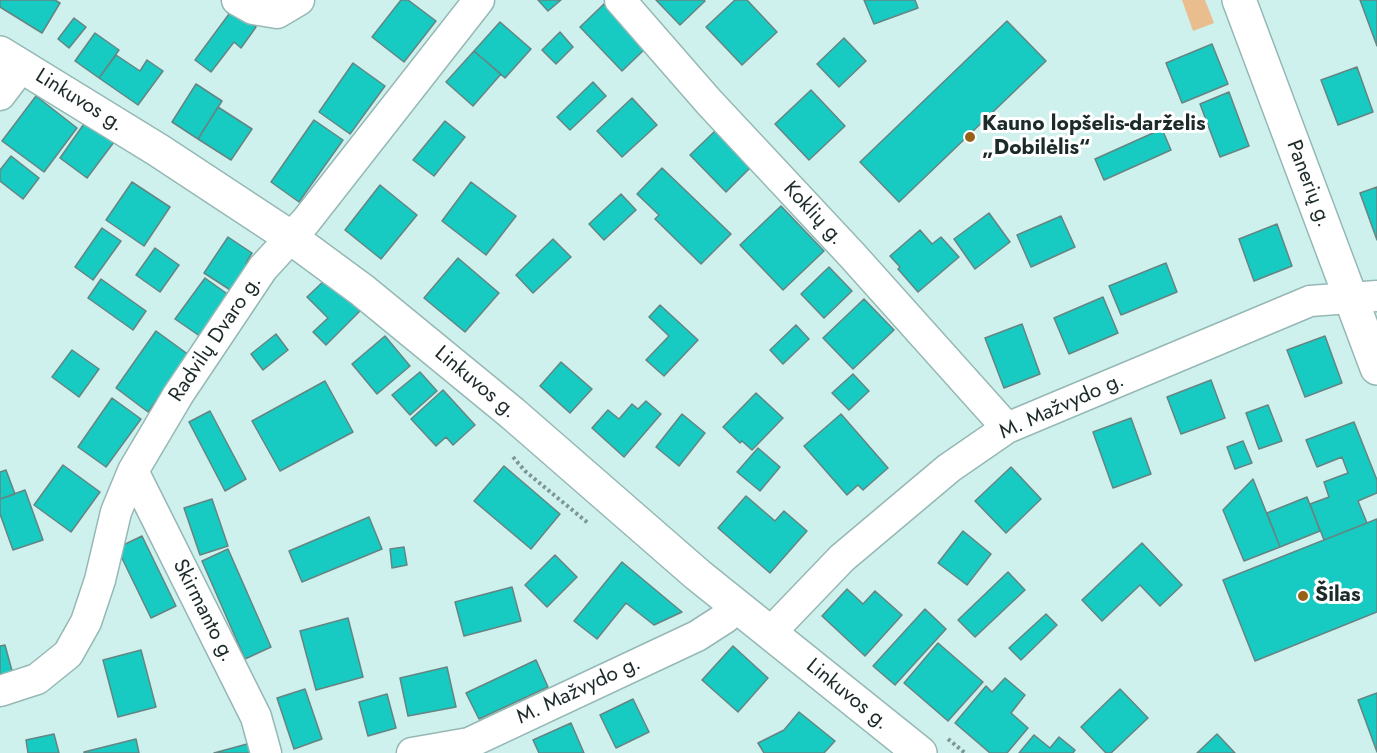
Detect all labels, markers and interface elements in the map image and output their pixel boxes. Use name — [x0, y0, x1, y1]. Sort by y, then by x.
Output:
street label: Linkuvos g. — [30, 64, 128, 138]
place label: Kauno lopšelis-darželis „Dobilėlis“ — [982, 112, 1206, 162]
marker: Kauno lopšelis-darželis „Dobilėlis“ — [963, 130, 977, 144]
street label: Panerių g. — [1280, 137, 1336, 231]
street label: Koklių g. — [777, 177, 849, 251]
street label: Radvilų Dvaro g. — [164, 271, 268, 407]
street label: Linkuvos g. — [429, 341, 521, 425]
street label: M. Mažvydo g. — [996, 368, 1128, 446]
street label: Skirmanto g. — [166, 555, 240, 667]
place label: Šilas — [1315, 583, 1360, 609]
marker: Šilas — [1296, 589, 1310, 603]
street label: M. Mažvydo g. — [513, 651, 645, 731]
street label: Linkuvos g. — [800, 654, 894, 736]

